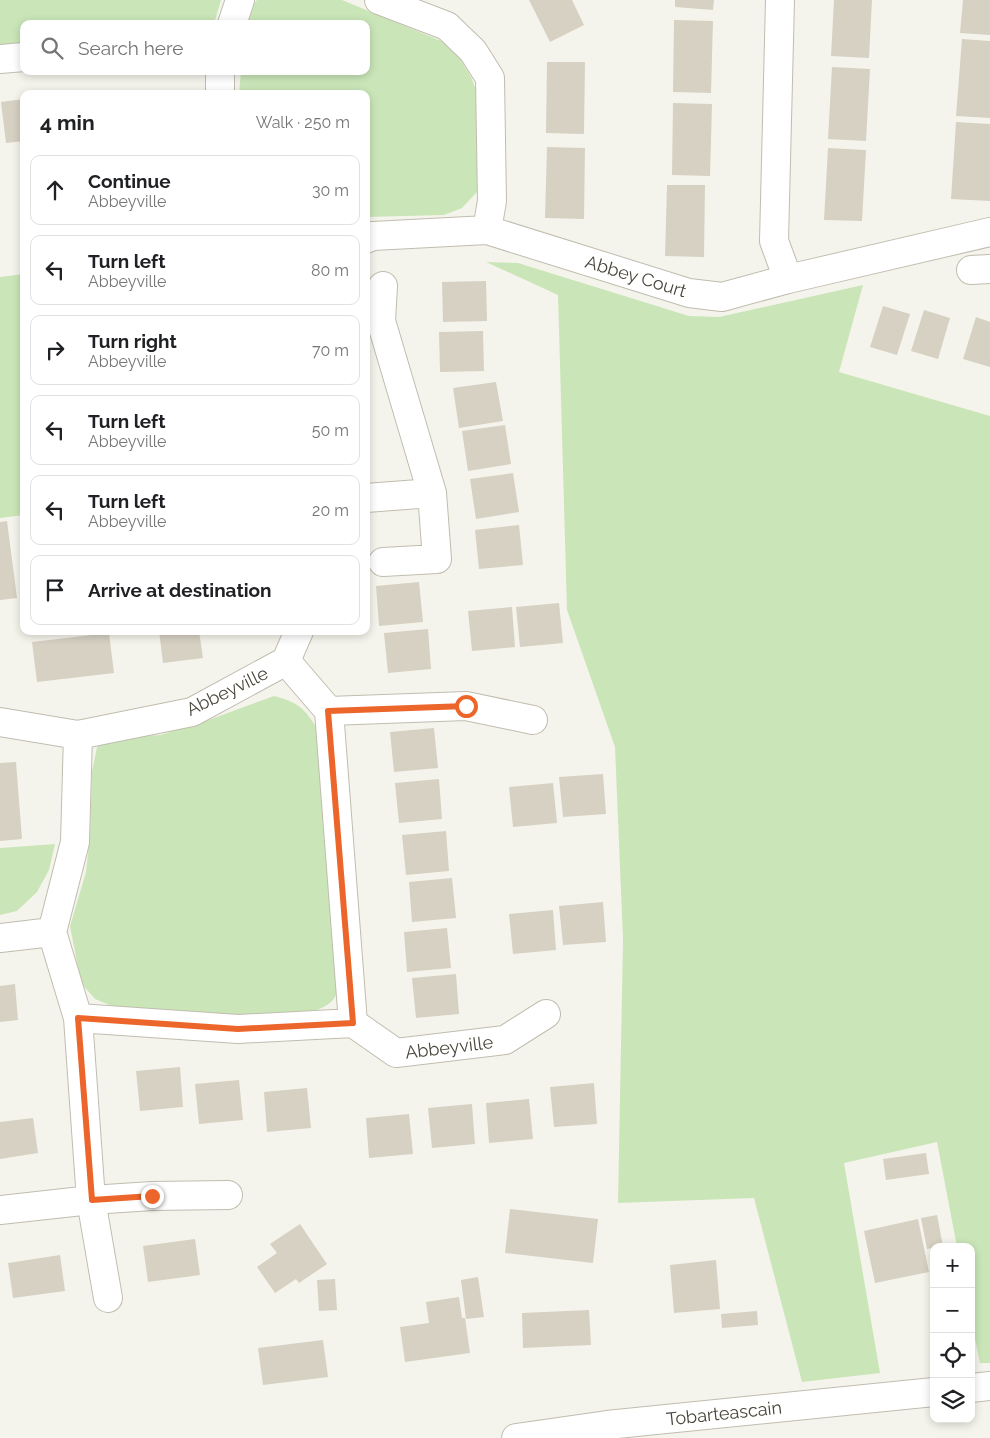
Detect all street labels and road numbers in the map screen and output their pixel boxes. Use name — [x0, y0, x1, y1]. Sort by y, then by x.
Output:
street label: Abbey Court — [583, 251, 689, 301]
street label: Abbeyville — [183, 662, 272, 720]
street label: Abbeyville — [404, 1031, 495, 1063]
street label: Tobarteascain — [665, 1396, 783, 1430]

